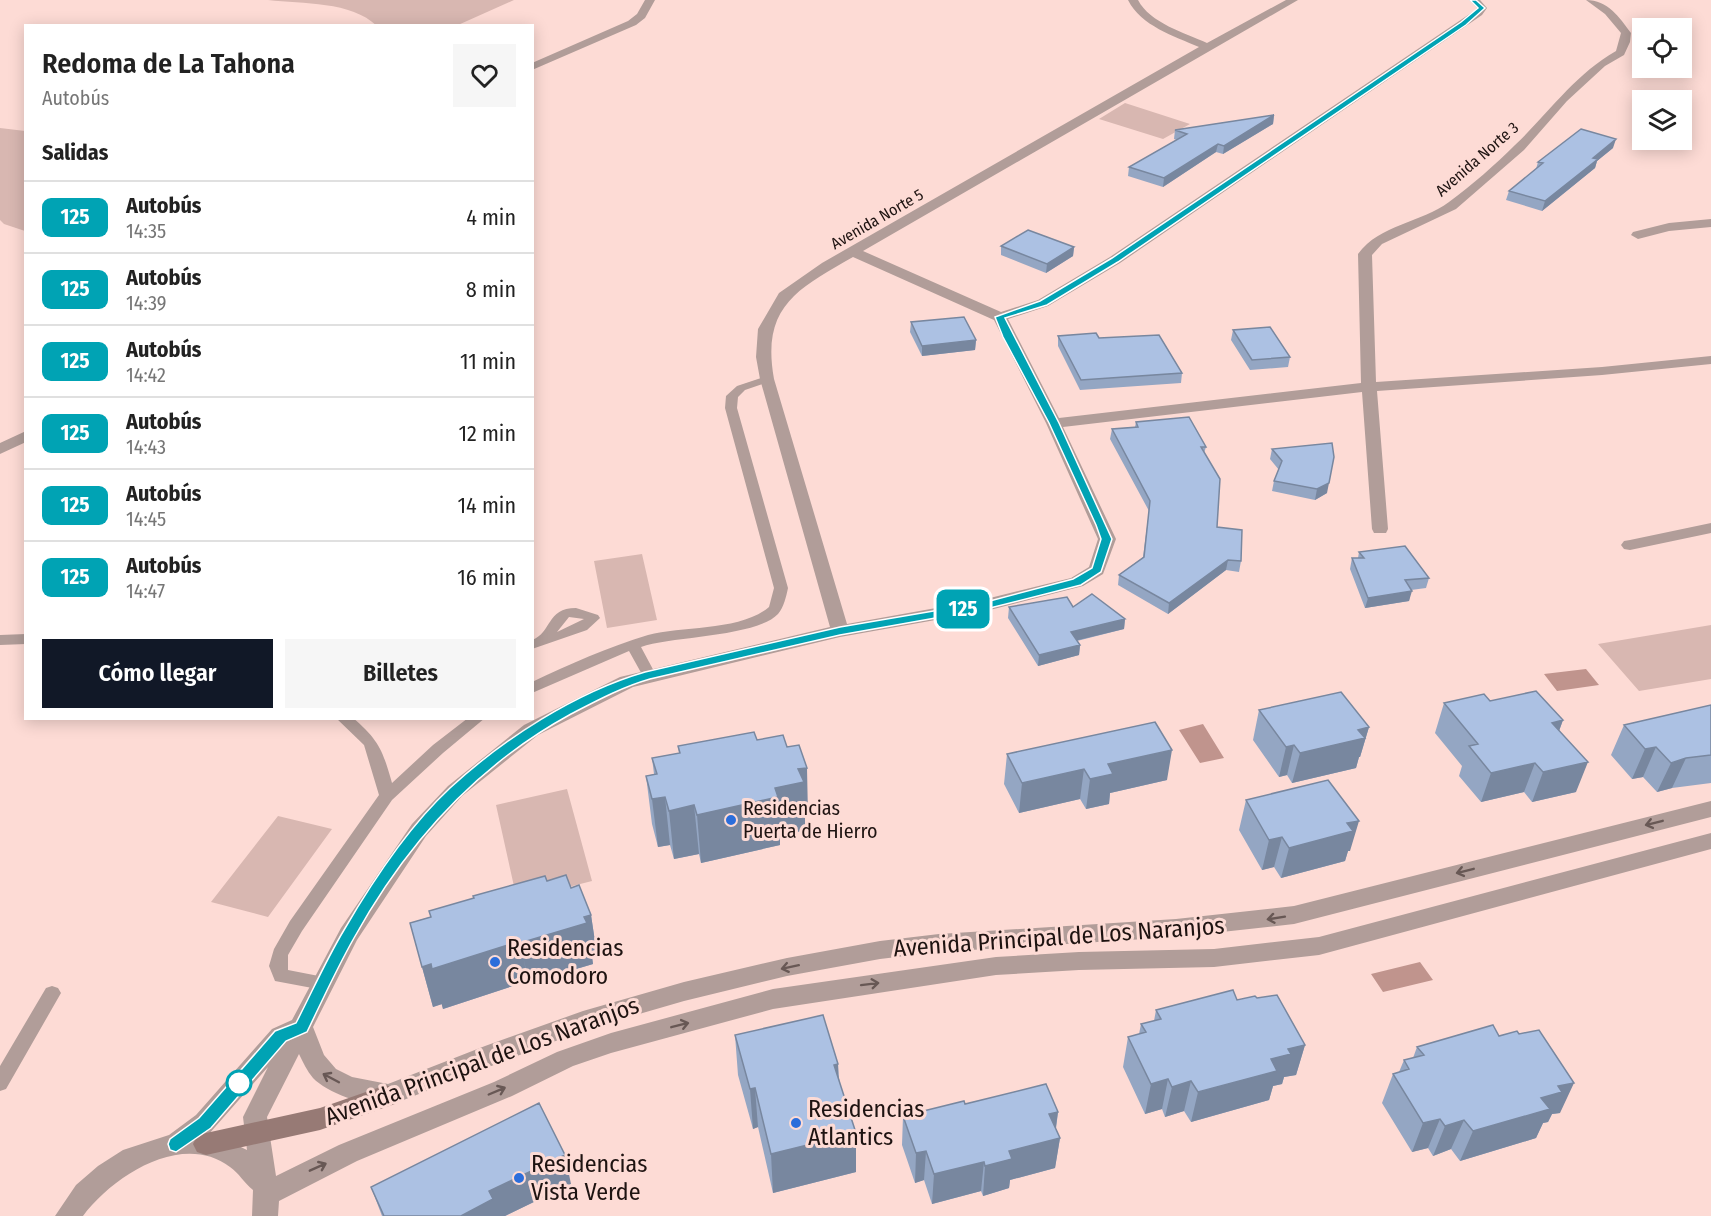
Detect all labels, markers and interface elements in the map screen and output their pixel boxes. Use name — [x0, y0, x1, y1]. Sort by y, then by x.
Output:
map controls — [1632, 18, 1692, 150]
button: locate — [1632, 18, 1692, 78]
button: heart — [453, 44, 516, 107]
text: Redoma de La Tahona — [42, 47, 295, 80]
text: Autobús — [42, 86, 109, 110]
button: layers — [1632, 90, 1692, 150]
street label: Avenida Norte 3 — [1432, 118, 1522, 200]
text: Salidas — [42, 139, 108, 166]
street label: Avenida Norte 5 — [827, 185, 927, 253]
text: Autobús — [126, 192, 201, 219]
text: 125 — [61, 204, 89, 230]
text: 4 min — [466, 204, 516, 231]
text: 14:35 — [126, 219, 166, 243]
text: Autobús — [126, 264, 201, 291]
text: 125 — [61, 276, 89, 302]
text: 8 min — [466, 276, 516, 303]
text: 14:39 — [126, 291, 166, 315]
text: Autobús — [126, 336, 201, 363]
text: 125 — [61, 348, 89, 374]
text: 11 min — [460, 348, 516, 375]
text: 14:42 — [126, 363, 166, 387]
text: Autobús — [126, 408, 201, 435]
text: 125 — [61, 420, 89, 446]
text: 12 min — [458, 420, 516, 447]
text: 14:43 — [126, 435, 166, 459]
text: Autobús — [126, 480, 201, 507]
text: 125 — [61, 492, 89, 518]
text: 14 min — [458, 492, 516, 519]
text: 14:45 — [126, 507, 166, 531]
text: Autobús — [126, 552, 201, 579]
text: 125 — [61, 564, 89, 590]
text: 16 min — [457, 564, 516, 591]
text: 14:47 — [126, 579, 165, 603]
line badge: 125 — [928, 590, 998, 628]
text: 125 — [949, 596, 977, 622]
button: Cómo llegar — [42, 639, 273, 708]
button: Billetes — [285, 639, 516, 708]
place label: Residencias Puerta de Hierro — [743, 796, 877, 843]
marker: Residencias Puerta de Hierro — [724, 813, 738, 827]
one-way arrow — [1645, 818, 1664, 830]
one-way arrow — [1456, 866, 1475, 878]
street label: Avenida Principal de Los Naranjos — [893, 911, 1225, 963]
one-way arrow — [1267, 913, 1286, 924]
place label: Residencias Comodoro — [507, 934, 623, 990]
marker: Residencias Comodoro — [488, 955, 502, 969]
one-way arrow — [781, 961, 800, 973]
one-way arrow — [860, 978, 880, 989]
street label: Avenida Principal de Los Naranjos — [321, 991, 643, 1131]
one-way arrow — [670, 1018, 689, 1030]
unlabelled marker — [226, 1070, 252, 1096]
one-way arrow — [323, 1072, 340, 1084]
one-way arrow — [487, 1085, 506, 1096]
place label: Residencias Atlantics — [808, 1095, 924, 1151]
marker: Residencias Atlantics — [789, 1116, 803, 1130]
place label: Residencias Vista Verde — [531, 1150, 647, 1206]
one-way arrow — [308, 1161, 326, 1172]
marker: Residencias Vista Verde — [512, 1171, 526, 1185]

